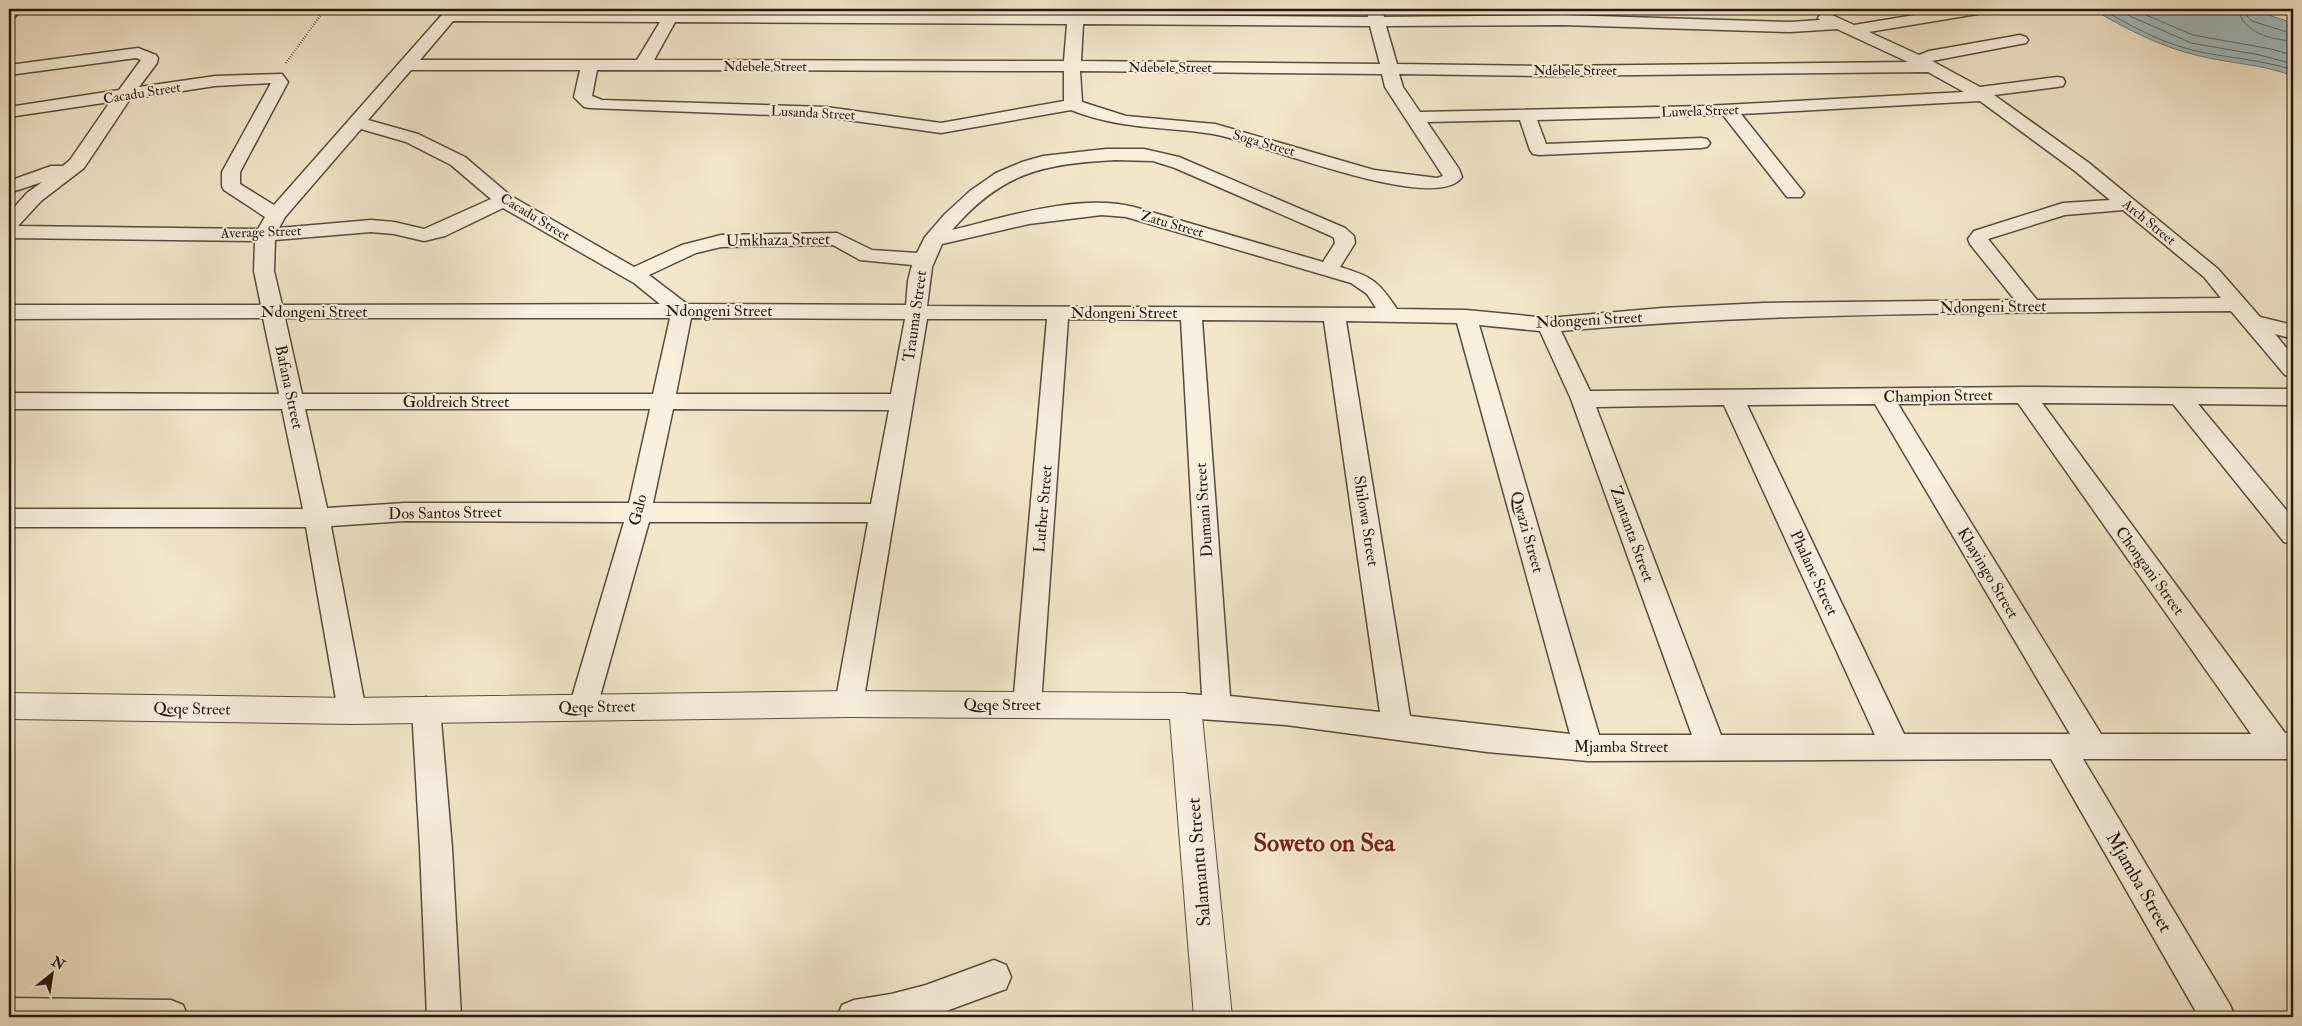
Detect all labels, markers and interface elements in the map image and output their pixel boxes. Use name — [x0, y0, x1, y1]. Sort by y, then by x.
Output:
street label: Ndebele Street — [723, 58, 807, 75]
street label: Ndebele Street — [1128, 59, 1212, 76]
street label: Ndebele Street — [1533, 62, 1617, 79]
street label: Cacadu Street — [102, 78, 182, 108]
street label: Luwela Street — [1661, 101, 1740, 121]
street label: Lusanda Street — [770, 102, 856, 124]
street label: Soga Street — [1231, 126, 1297, 160]
street label: Cacadu Street — [497, 190, 573, 245]
street label: Arch Street — [2118, 195, 2179, 249]
street label: Zatu Street — [1139, 207, 1206, 241]
street label: Average Street — [219, 222, 302, 242]
street label: Umkhaza Street — [726, 229, 830, 251]
street label: Trauma Street — [899, 269, 931, 363]
street label: Ndongeni Street — [1939, 296, 2047, 318]
street label: Ndongeni Street — [666, 301, 772, 321]
street label: Ndongeni Street — [261, 302, 367, 322]
street label: Ndongeni Street — [1071, 303, 1177, 323]
street label: Ndongeni Street — [1535, 307, 1643, 333]
street label: Bafana Street — [270, 343, 308, 431]
street label: Champion Street — [1883, 385, 1993, 408]
street label: Goldreich Street — [403, 392, 509, 412]
street label: Dumani Street — [1191, 462, 1217, 558]
street label: Luther Street — [1029, 464, 1057, 554]
street label: Shilowa Street — [1349, 474, 1383, 568]
street label: Zantanta Street — [1605, 483, 1659, 585]
street label: Qwazi Street — [1506, 489, 1548, 575]
street label: Galo — [624, 492, 652, 528]
street label: Dos Santos Street — [388, 502, 502, 524]
street label: Chongani Street — [2111, 523, 2189, 619]
street label: Khayingo Street — [1953, 524, 2023, 622]
street label: Phalane Street — [1786, 527, 1842, 619]
street label: Qeqe Street — [963, 695, 1041, 715]
street label: Qeqe Street — [558, 696, 636, 718]
street label: Qeqe Street — [153, 698, 231, 720]
street label: Mjamba Street — [1574, 737, 1668, 757]
street label: Salamantu Street — [1181, 797, 1217, 927]
street label: Mjamba Street — [2101, 827, 2177, 937]
district label: Soweto on Sea — [1253, 828, 1396, 859]
north arrow — [28, 948, 78, 998]
text: N — [48, 952, 68, 974]

